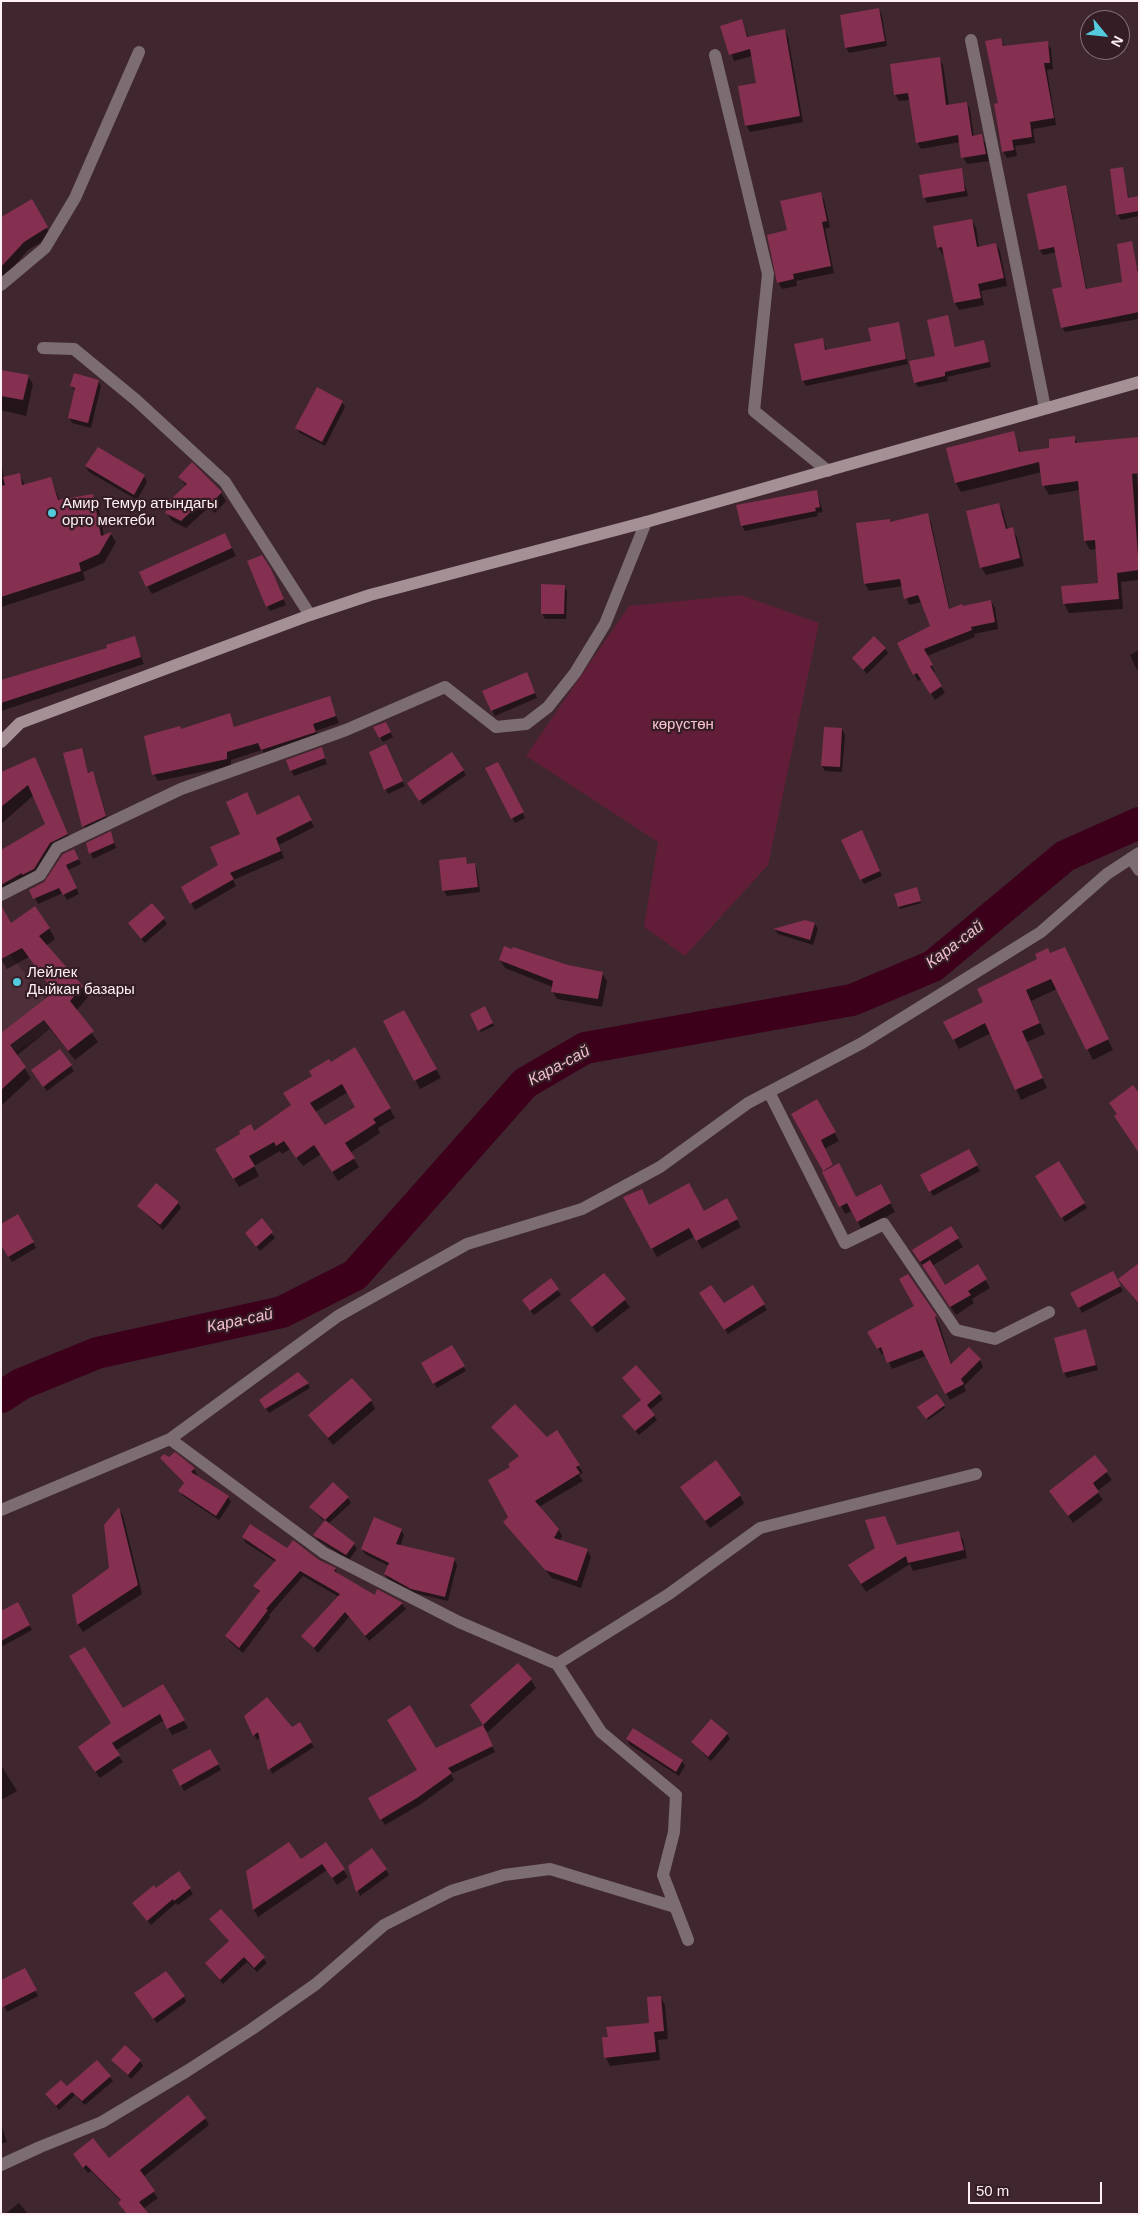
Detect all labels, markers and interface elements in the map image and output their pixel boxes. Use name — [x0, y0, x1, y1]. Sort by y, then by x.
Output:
north arrow — [1080, 10, 1130, 60]
text: N — [1108, 33, 1127, 50]
place label: Амир Темур атындагы орто мектеби — [62, 495, 217, 530]
marker: Амир Темур атындагы орто мектеби — [46, 507, 58, 519]
park label: көрүстөн — [652, 716, 714, 734]
water label: Кара-сай — [922, 917, 988, 973]
place label: Лейлек Дыйкан базары — [27, 964, 135, 999]
marker: Лейлек Дыйкан базары — [11, 976, 23, 988]
water label: Кара-сай — [525, 1042, 593, 1090]
water label: Кара-сай — [205, 1305, 275, 1337]
scale bar — [970, 2172, 1104, 2204]
text: 50 m — [976, 2182, 1009, 2199]

